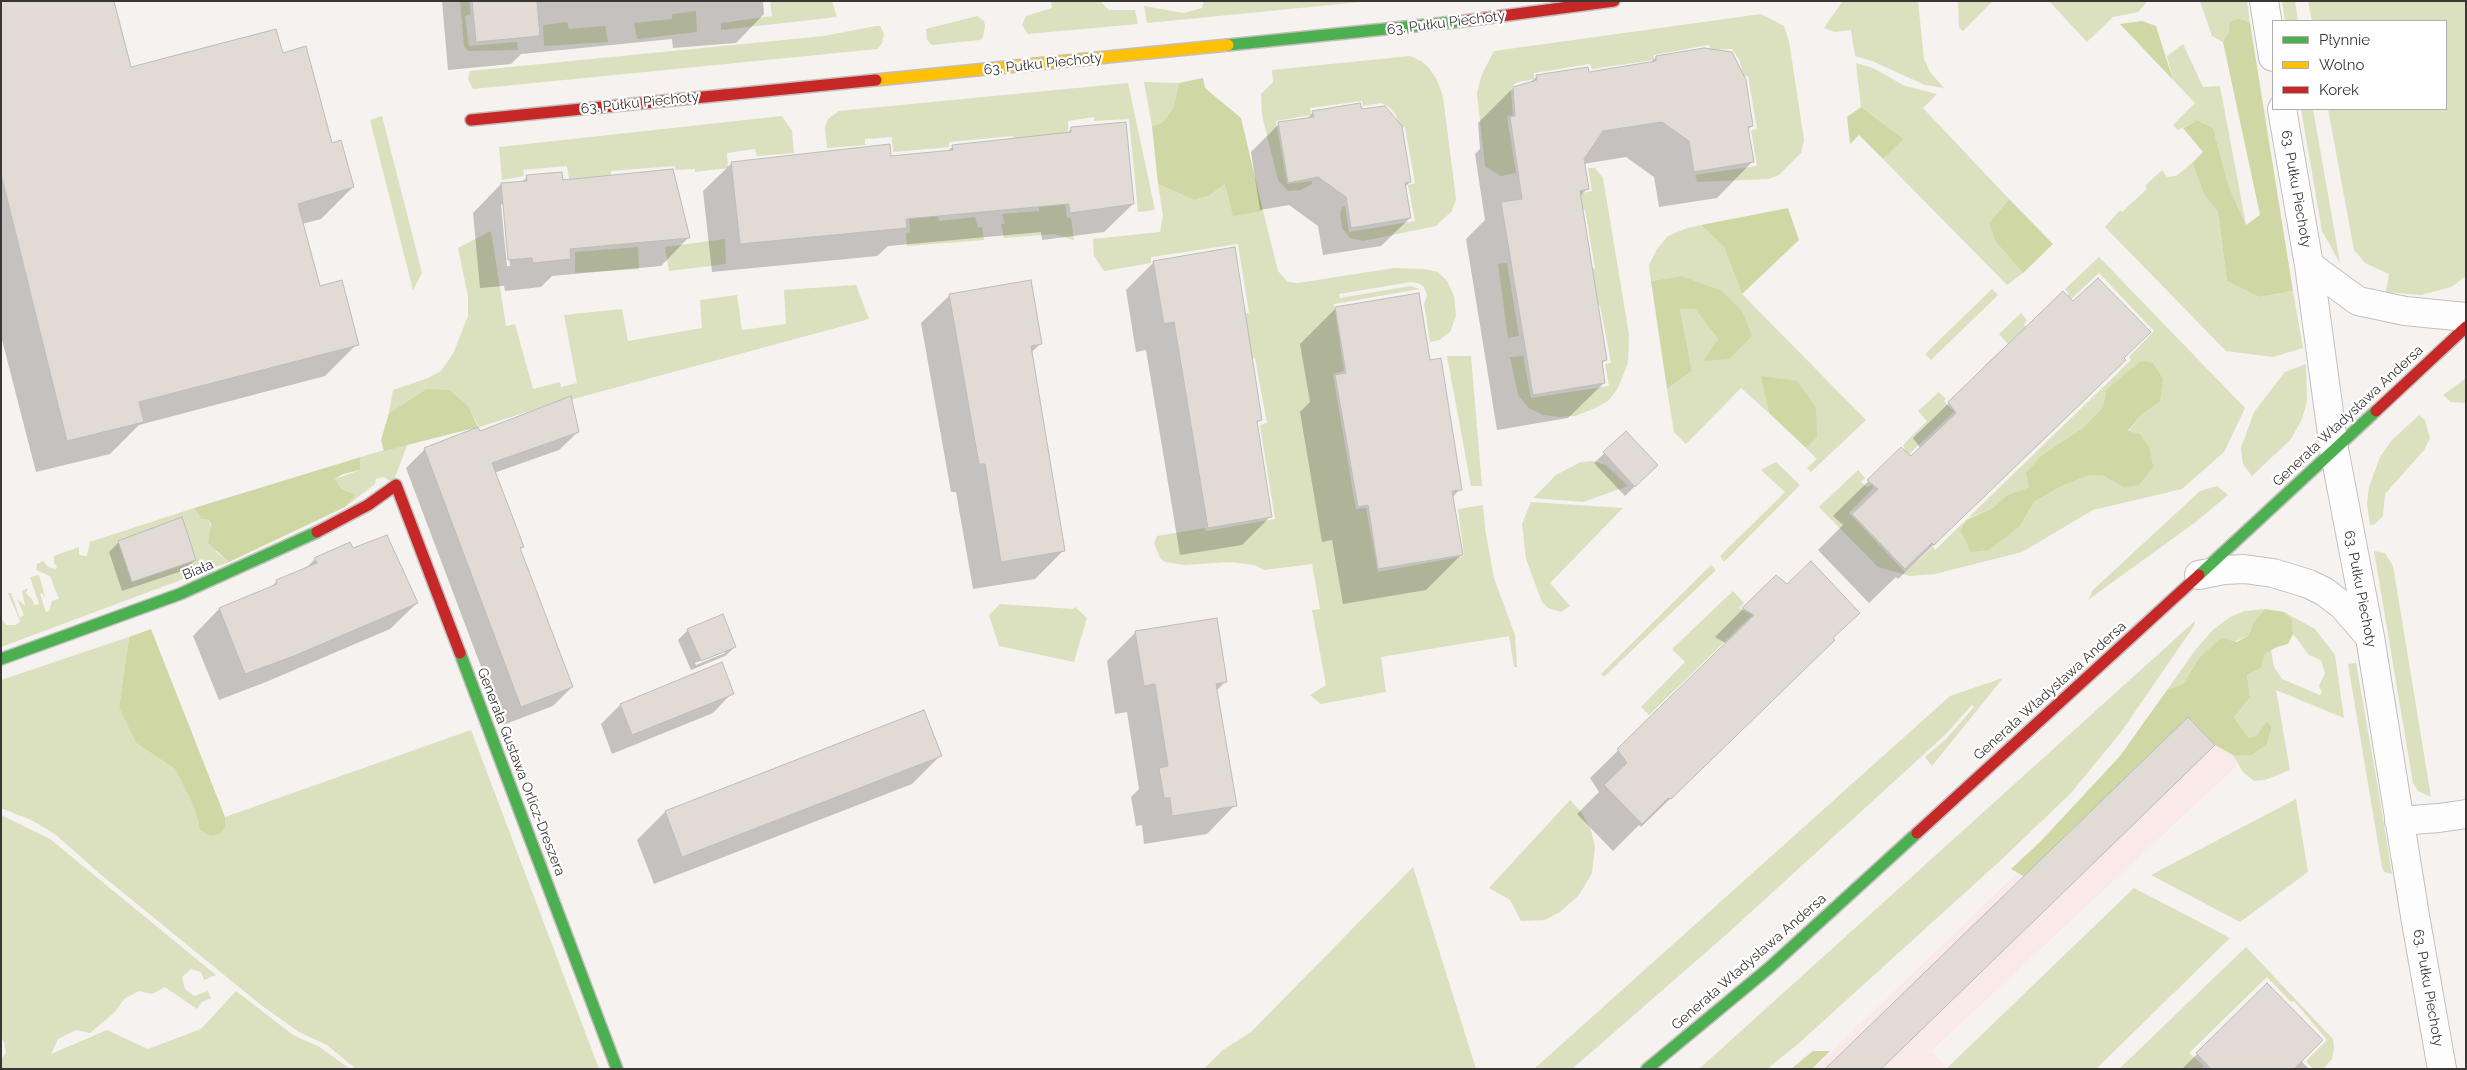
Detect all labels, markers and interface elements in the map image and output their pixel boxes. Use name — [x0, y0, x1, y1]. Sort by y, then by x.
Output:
street label: 63. Pułku Piechoty — [1386, 7, 1506, 39]
legend — [2272, 20, 2447, 110]
text: Płynnie — [2319, 31, 2370, 49]
street label: 63. Pułku Piechoty — [983, 49, 1103, 79]
text: Wolno — [2319, 56, 2364, 74]
text: Korek — [2319, 81, 2359, 99]
street label: 63. Pułku Piechoty — [580, 88, 700, 118]
street label: 63. Pułku Piechoty — [2277, 129, 2315, 249]
street label: Generała Władysława Andersa — [2269, 342, 2427, 490]
street label: 63. Pułku Piechoty — [2340, 529, 2380, 649]
street label: Biała — [180, 556, 216, 584]
street label: Generała Władysława Andersa — [1970, 618, 2130, 764]
street label: Generała Gustawa Orlicz-Dreszera — [473, 666, 569, 878]
street label: Generała Władysława Andersa — [1668, 890, 1830, 1034]
street label: 63. Pułku Piechoty — [2409, 928, 2447, 1048]

